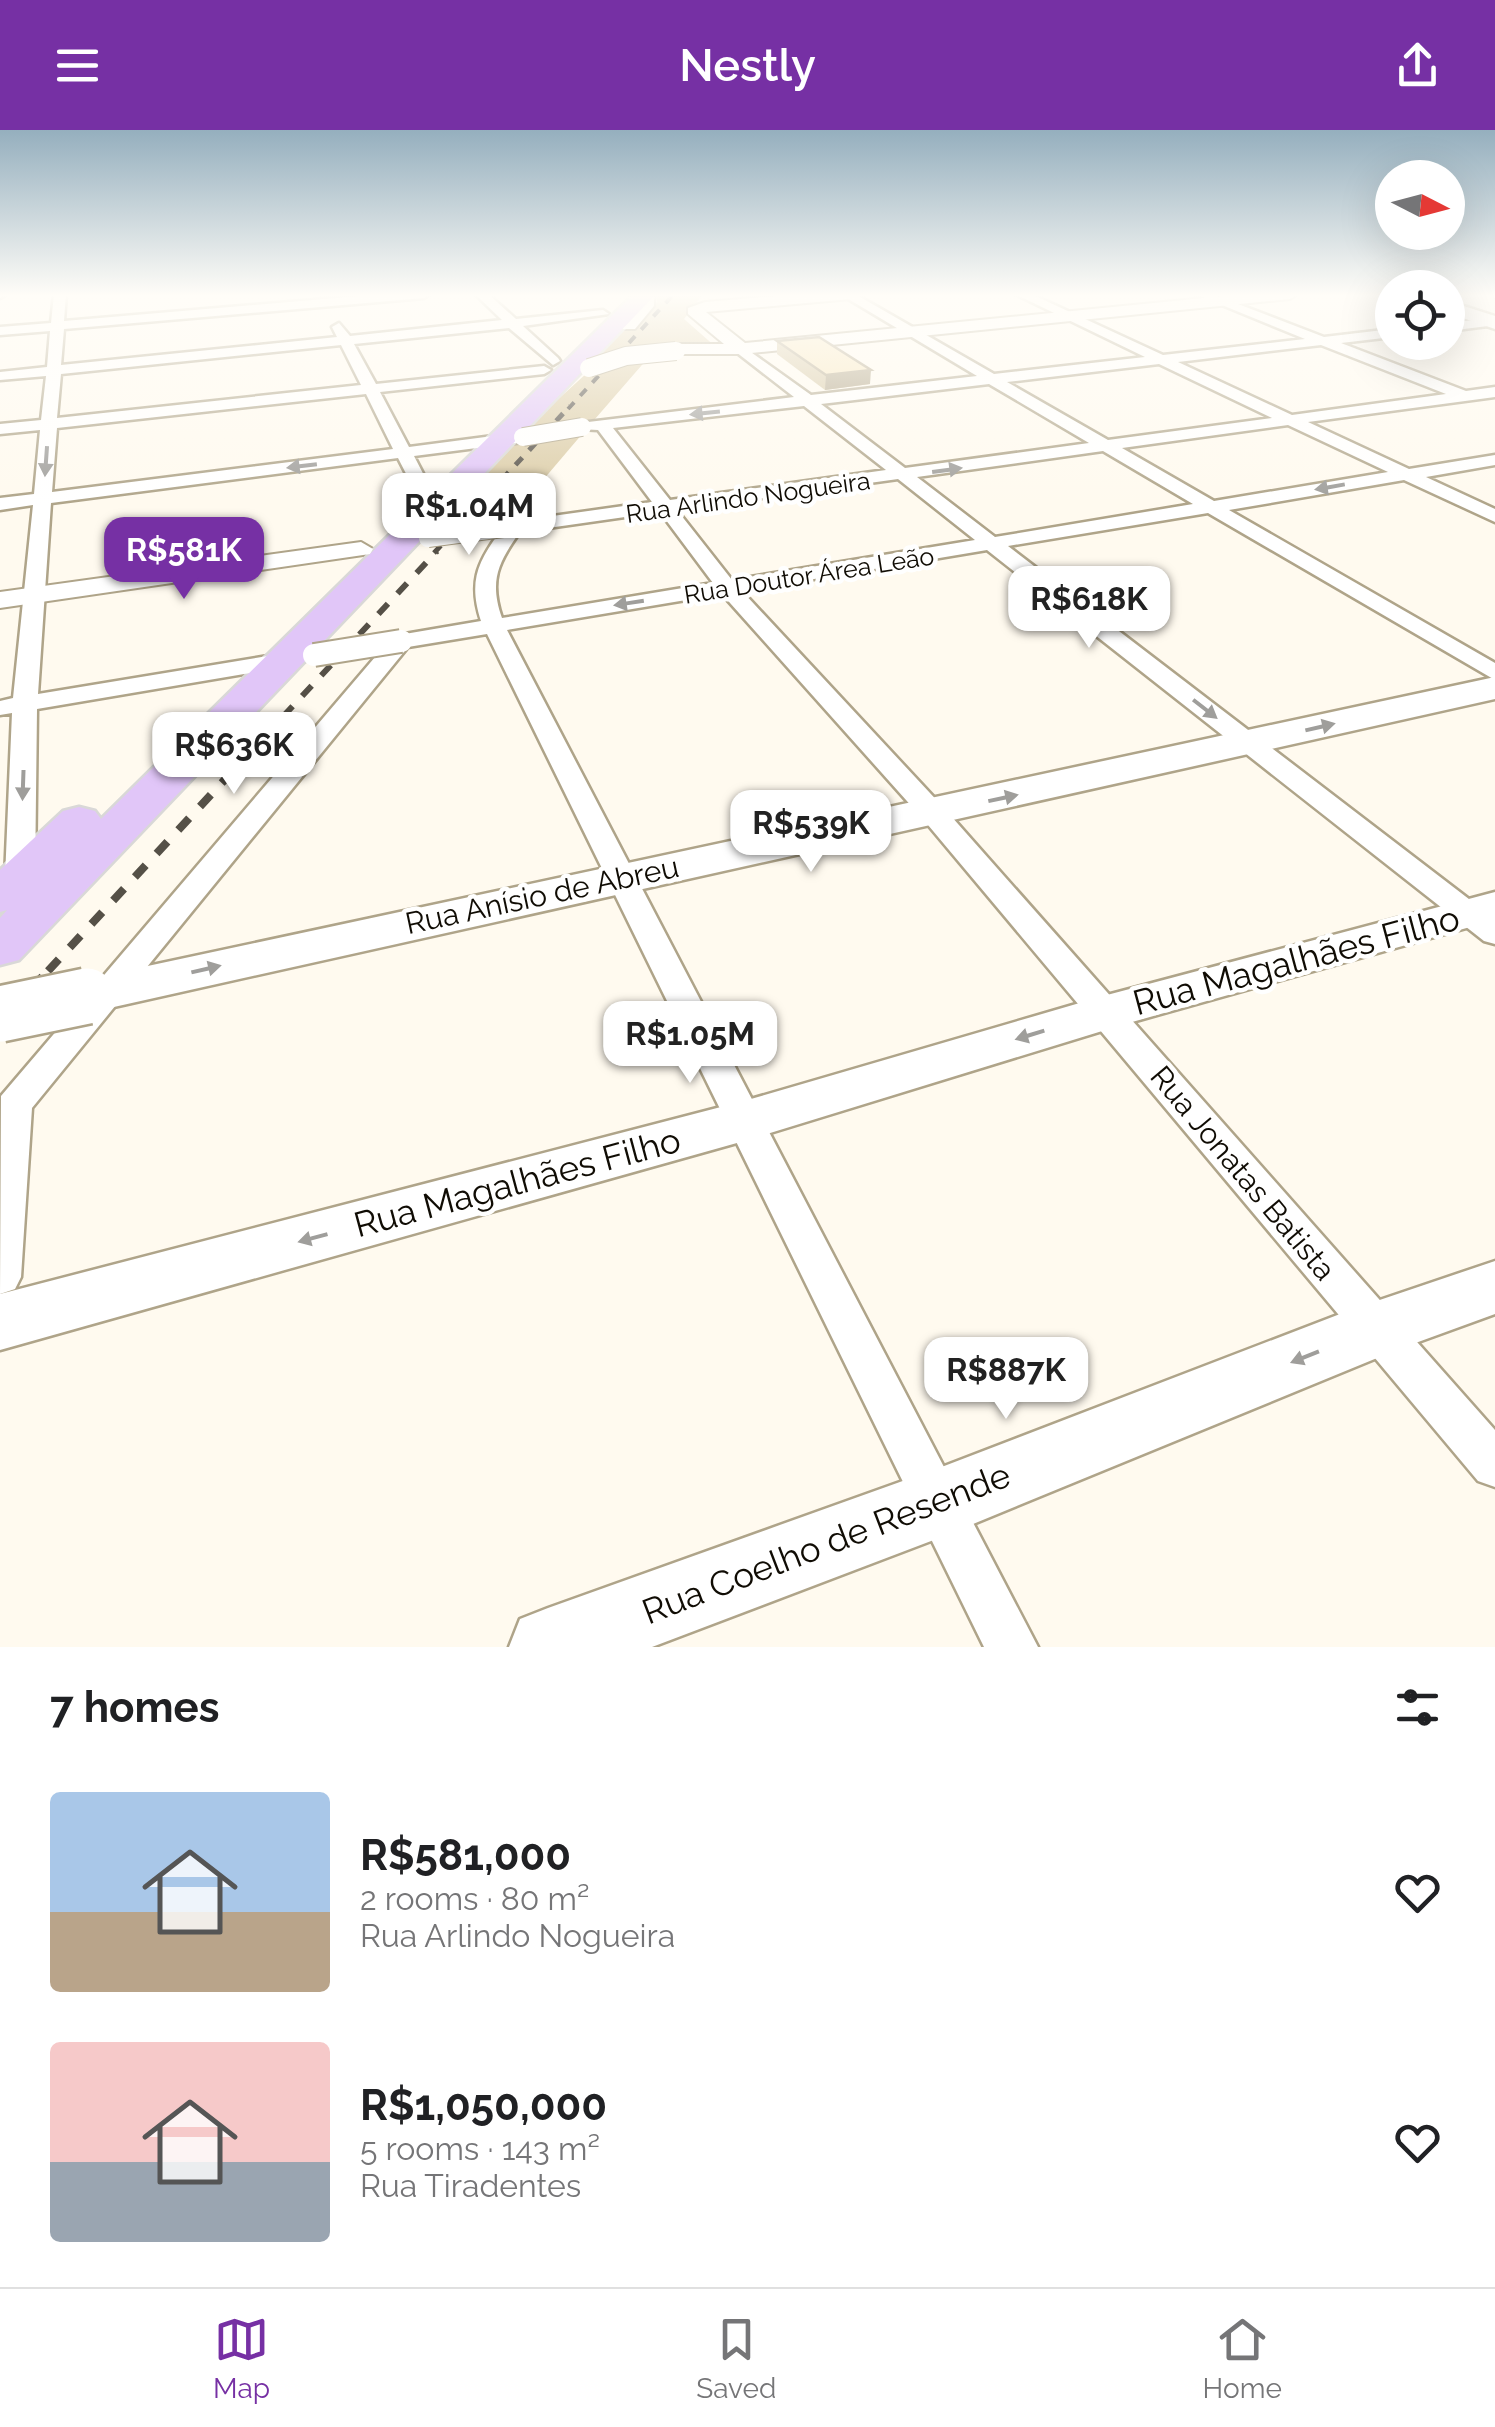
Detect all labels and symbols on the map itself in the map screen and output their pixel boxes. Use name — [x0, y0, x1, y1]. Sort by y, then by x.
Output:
north arrow — [1375, 160, 1465, 250]
one-way arrow — [688, 405, 720, 421]
one-way arrow — [38, 445, 54, 477]
one-way arrow — [285, 459, 317, 475]
one-way arrow — [932, 461, 963, 477]
street label: Rua Arlindo Nogueira — [624, 465, 872, 529]
pin: R$1.04M — [377, 473, 561, 558]
one-way arrow — [1313, 480, 1345, 495]
pin: R$581K — [103, 517, 265, 602]
street label: Rua Doutor Área Leão — [682, 540, 936, 610]
pin: R$618K — [1008, 566, 1170, 651]
one-way arrow — [613, 596, 645, 612]
one-way arrow — [1192, 698, 1218, 719]
pin: R$636K — [153, 712, 315, 797]
one-way arrow — [1305, 719, 1336, 734]
one-way arrow — [14, 769, 30, 801]
one-way arrow — [988, 789, 1019, 805]
pin: R$539K — [730, 790, 892, 875]
street label: Rua Anísio de Abreu — [402, 849, 682, 941]
street label: Rua Magalhães Filho — [1128, 897, 1464, 1023]
one-way arrow — [191, 961, 222, 976]
pin: R$1.05M — [598, 1001, 782, 1086]
one-way arrow — [1014, 1028, 1045, 1043]
street label: Rua Jonatas Batista — [1143, 1059, 1343, 1287]
street label: Rua Magalhães Filho — [349, 1119, 685, 1245]
one-way arrow — [297, 1230, 328, 1246]
pin: R$887K — [925, 1337, 1087, 1422]
one-way arrow — [1290, 1349, 1320, 1365]
street label: Rua Coelho de Resende — [636, 1454, 1016, 1632]

